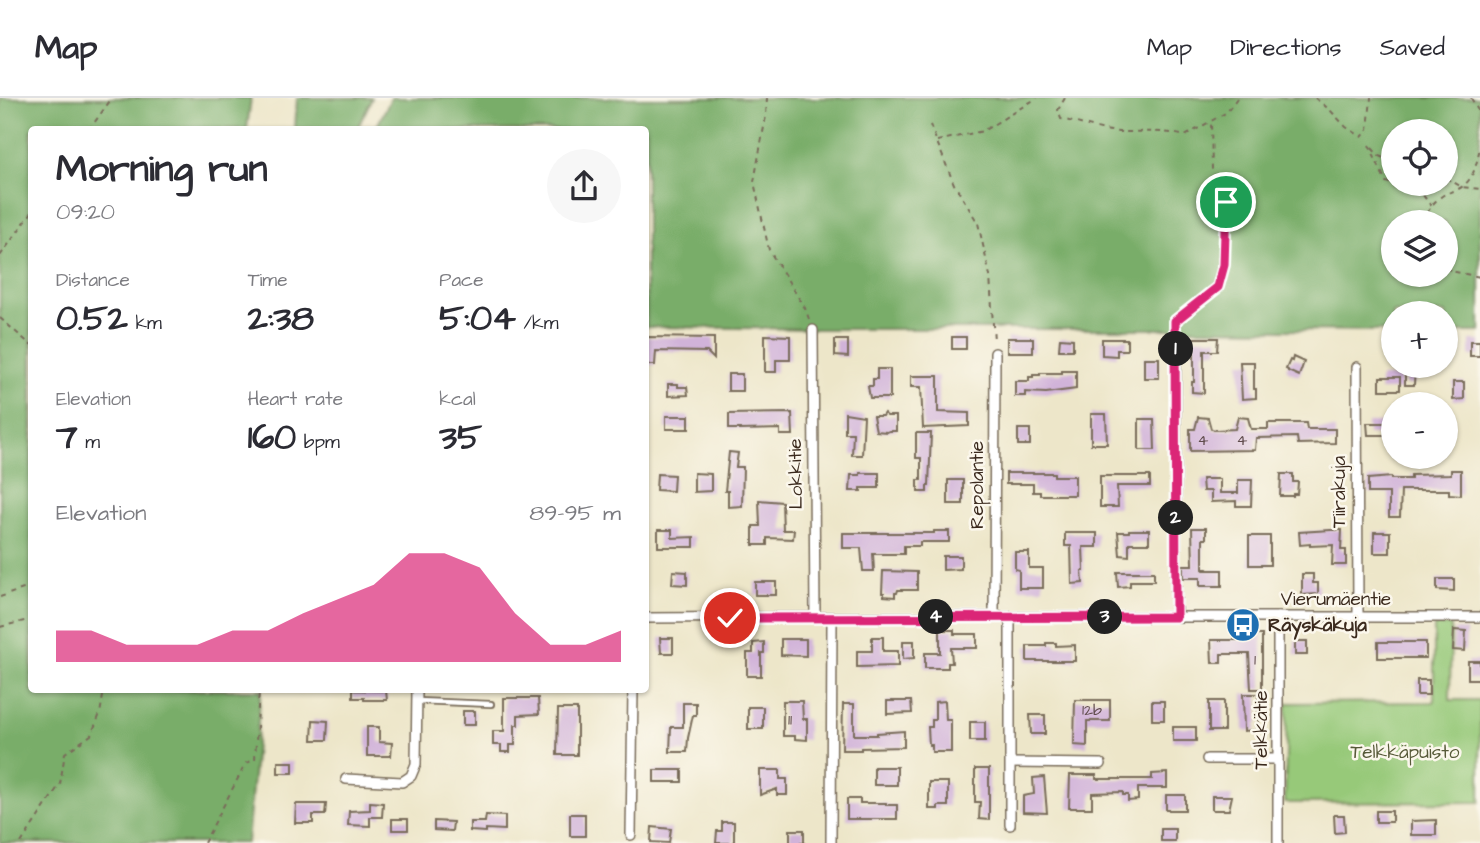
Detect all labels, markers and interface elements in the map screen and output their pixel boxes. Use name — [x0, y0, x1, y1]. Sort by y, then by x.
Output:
text: Map — [35, 25, 97, 71]
text: Map — [1147, 31, 1192, 65]
text: Directions — [1230, 31, 1342, 65]
text: Saved — [1380, 31, 1445, 65]
map controls — [1381, 119, 1458, 469]
button: locate — [1381, 119, 1458, 196]
text: Morning run — [56, 144, 268, 196]
button: share — [547, 149, 621, 223]
pin — [1196, 172, 1256, 232]
icon: arrive — [1207, 183, 1245, 221]
text: 09:20 — [56, 196, 115, 228]
button: layers — [1381, 210, 1458, 287]
text: Distance — [56, 267, 130, 294]
text: Time — [248, 267, 287, 294]
text: Pace — [439, 267, 483, 294]
text: 0.52 — [56, 294, 128, 343]
text: 2:38 — [248, 294, 314, 343]
text: 5:04 — [439, 294, 516, 343]
button: + — [1381, 301, 1458, 378]
text: km — [128, 310, 162, 337]
text: /km — [516, 310, 559, 337]
pin: 1 — [1158, 331, 1194, 366]
text: 1 — [1174, 335, 1177, 362]
text: Elevation — [56, 386, 131, 413]
text: Heart rate — [248, 386, 343, 413]
text: kcal — [439, 386, 476, 413]
button: − — [1381, 392, 1458, 469]
text: 7 — [56, 413, 78, 462]
text: 160 — [248, 413, 296, 462]
text: 35 — [439, 413, 482, 462]
text: m — [78, 429, 100, 456]
text: bpm — [296, 429, 340, 456]
house number: 4 — [1198, 429, 1209, 451]
house number: 4 — [1237, 429, 1248, 451]
street label: Lokkitie — [782, 438, 810, 510]
street label: Repolantie — [964, 441, 991, 529]
street label: Tiirakuja — [1326, 456, 1353, 528]
text: Elevation — [56, 497, 147, 529]
text: 89–95 m — [529, 497, 621, 529]
pin: 2 — [1158, 500, 1194, 536]
text: 2 — [1170, 504, 1181, 531]
street label: Vierumäentie — [1281, 586, 1391, 613]
pin — [700, 588, 760, 648]
icon: check — [711, 599, 749, 637]
pin: 4 — [918, 600, 954, 634]
pin: 3 — [1088, 600, 1122, 634]
text: 4 — [929, 603, 942, 630]
text: 3 — [1100, 603, 1109, 630]
bus stop icon: Räyskäkuja — [1224, 606, 1262, 644]
place label: Räyskäkuja — [1268, 612, 1367, 640]
house number: 1 — [1254, 649, 1256, 671]
street label: Telkkätie — [1248, 691, 1275, 769]
house number: 12b — [1082, 699, 1102, 721]
house number: 11 — [788, 709, 792, 731]
park label: Telkkäpuisto — [1350, 739, 1460, 766]

